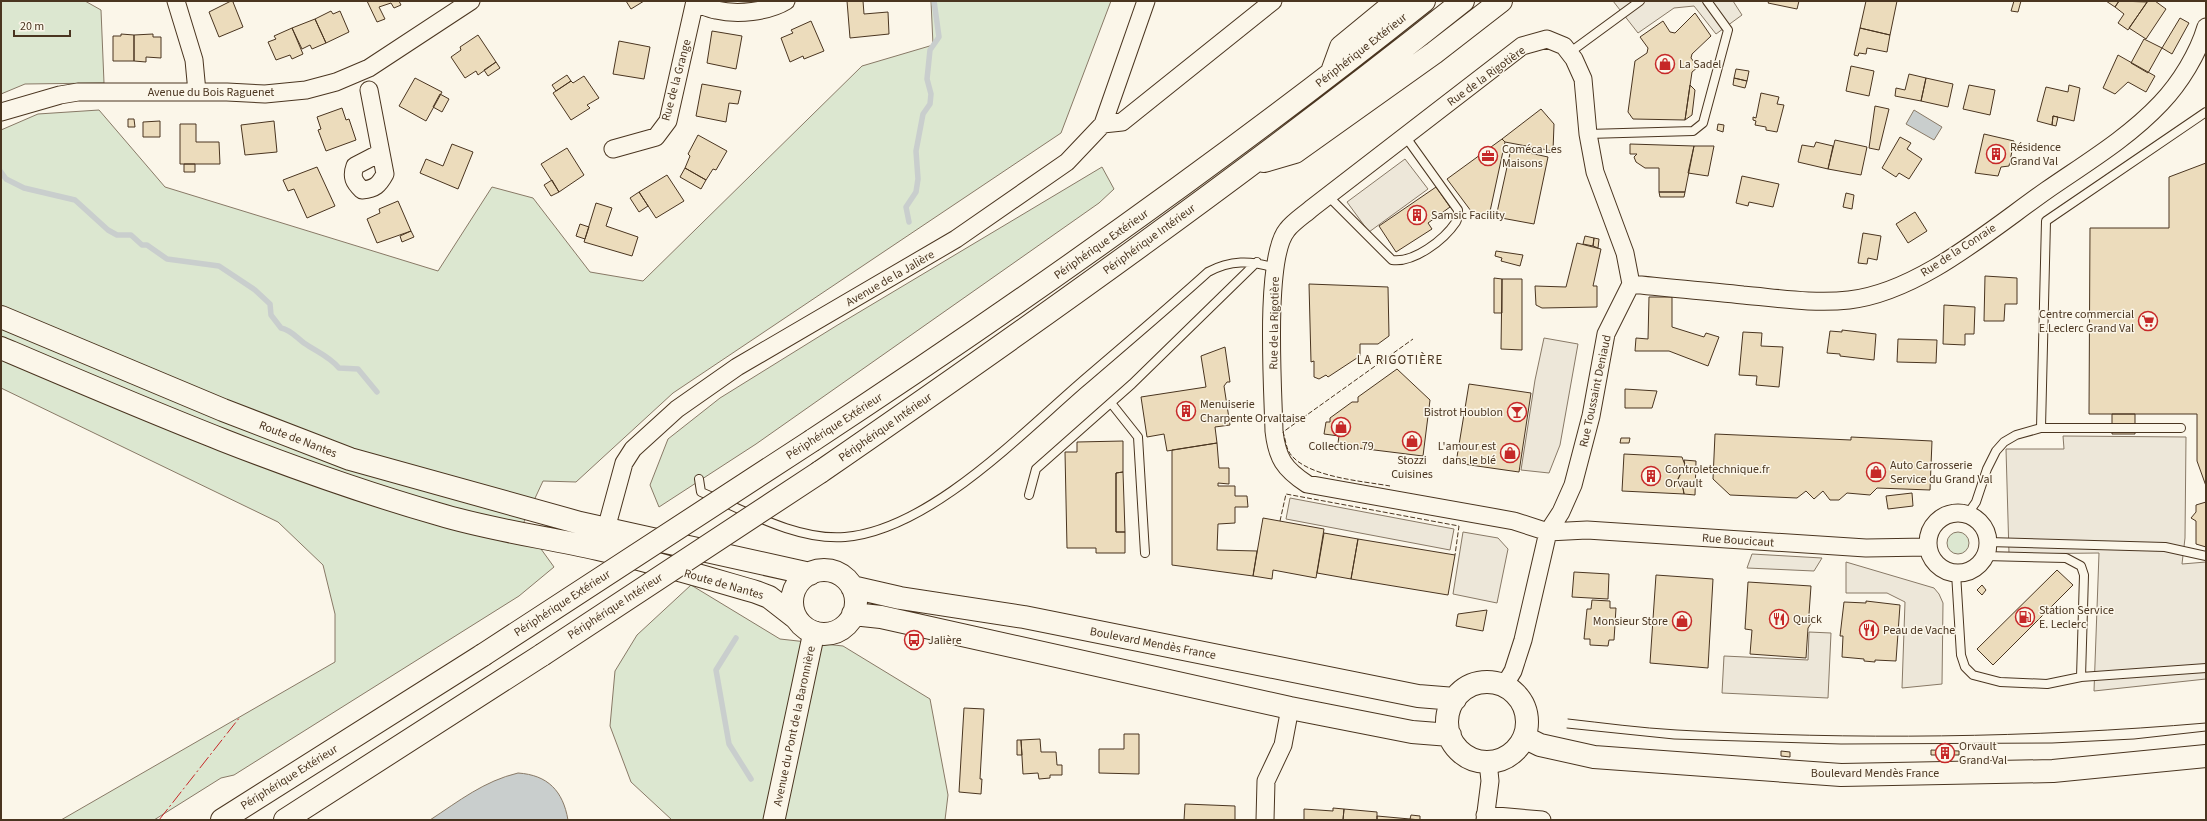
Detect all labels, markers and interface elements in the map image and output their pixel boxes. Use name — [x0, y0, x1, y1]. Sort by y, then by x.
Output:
street label: Périphérique Extérieur — [1312, 9, 1411, 92]
scale bar — [14, 12, 70, 38]
text: 20 m — [20, 18, 44, 35]
street label: Rue de la Grange — [657, 37, 696, 123]
street label: Rue de la Rigotière — [1444, 42, 1529, 111]
shop icon: La Sadel — [1654, 53, 1676, 75]
place label: La Sadel — [1679, 56, 1721, 73]
street label: Avenue du Bois Raguenet — [148, 84, 274, 101]
place label: Résidence Grand Val — [2010, 139, 2061, 170]
place label: Coméca Les Maisons — [1502, 141, 1562, 172]
building icon: Résidence Grand Val — [1985, 143, 2007, 165]
office icon: Coméca Les Maisons — [1477, 145, 1499, 167]
street label: Périphérique Intérieur — [1100, 200, 1200, 279]
building icon: Samsic Facility — [1406, 204, 1428, 226]
street label: Périphérique Extérieur — [1051, 205, 1153, 283]
place label: Samsic Facility — [1431, 207, 1505, 224]
street label: Rue de la Conraie — [1917, 220, 1999, 281]
street label: Avenue de la Jalière — [843, 246, 938, 311]
street label: Rue de la Rigotière — [1265, 276, 1284, 370]
place label: Centre commercial E.Leclerc Grand Val — [2039, 306, 2134, 337]
supermarket icon: Centre commercial E.Leclerc Grand Val — [2137, 310, 2159, 332]
street label: Rue Toussaint Deniaud — [1575, 333, 1616, 449]
district label: LA RIGOTIÈRE — [1357, 351, 1443, 369]
street label: Périphérique Extérieur — [783, 388, 887, 464]
street label: Périphérique Intérieur — [835, 388, 936, 466]
place label: Menuiserie Charpente Orvaltaise — [1200, 396, 1306, 427]
building icon: Menuiserie Charpente Orvaltaise — [1175, 400, 1197, 422]
bar icon: Bistrot Houblon — [1506, 401, 1528, 423]
place label: Bistrot Houblon — [1424, 404, 1503, 421]
shop icon: Collection 79 — [1330, 416, 1352, 438]
street label: Route de Nantes — [256, 417, 339, 462]
shop icon: Stozzi Cuisines — [1401, 430, 1423, 452]
place label: Collection 79 — [1308, 438, 1374, 455]
place label: L'amour est dans le blé — [1438, 438, 1496, 469]
shop icon: L'amour est dans le blé — [1499, 442, 1521, 464]
place label: Stozzi Cuisines — [1391, 452, 1433, 483]
place label: Auto Carrosserie Service du Grand Val — [1890, 457, 1993, 488]
place label: Controletechnique.fr Orvault — [1665, 461, 1770, 492]
shop icon: Auto Carrosserie Service du Grand Val — [1865, 461, 1887, 483]
building icon: Controletechnique.fr Orvault — [1640, 465, 1662, 487]
street label: Rue Boucicaut — [1701, 530, 1775, 551]
street label: Périphérique Extérieur — [511, 565, 615, 641]
street label: Route de Nantes — [682, 565, 766, 604]
street label: Périphérique Intérieur — [564, 569, 667, 644]
place label: Station Service E. Leclerc — [2039, 602, 2114, 633]
fuel station icon: Station Service E. Leclerc — [2014, 606, 2036, 628]
restaurant icon: Quick — [1768, 608, 1790, 630]
shop icon: Monsieur Store — [1671, 610, 1693, 632]
place label: Quick — [1793, 611, 1822, 628]
place label: Monsieur Store — [1593, 613, 1668, 630]
restaurant icon: Peau de Vache — [1858, 619, 1880, 641]
place label: Peau de Vache — [1883, 622, 1955, 639]
street label: Boulevard Mendès France — [1088, 623, 1218, 664]
bus stop icon: Jalière — [903, 629, 925, 651]
place label: Jalière — [928, 632, 962, 649]
street label: Avenue du Pont de la Baronnière — [769, 644, 820, 808]
place label: Orvault Grand Val — [1959, 738, 2007, 769]
street label: Périphérique Extérieur — [237, 740, 342, 814]
building icon: Orvault Grand Val — [1934, 742, 1956, 764]
street label: Boulevard Mendès France — [1811, 765, 1939, 782]

